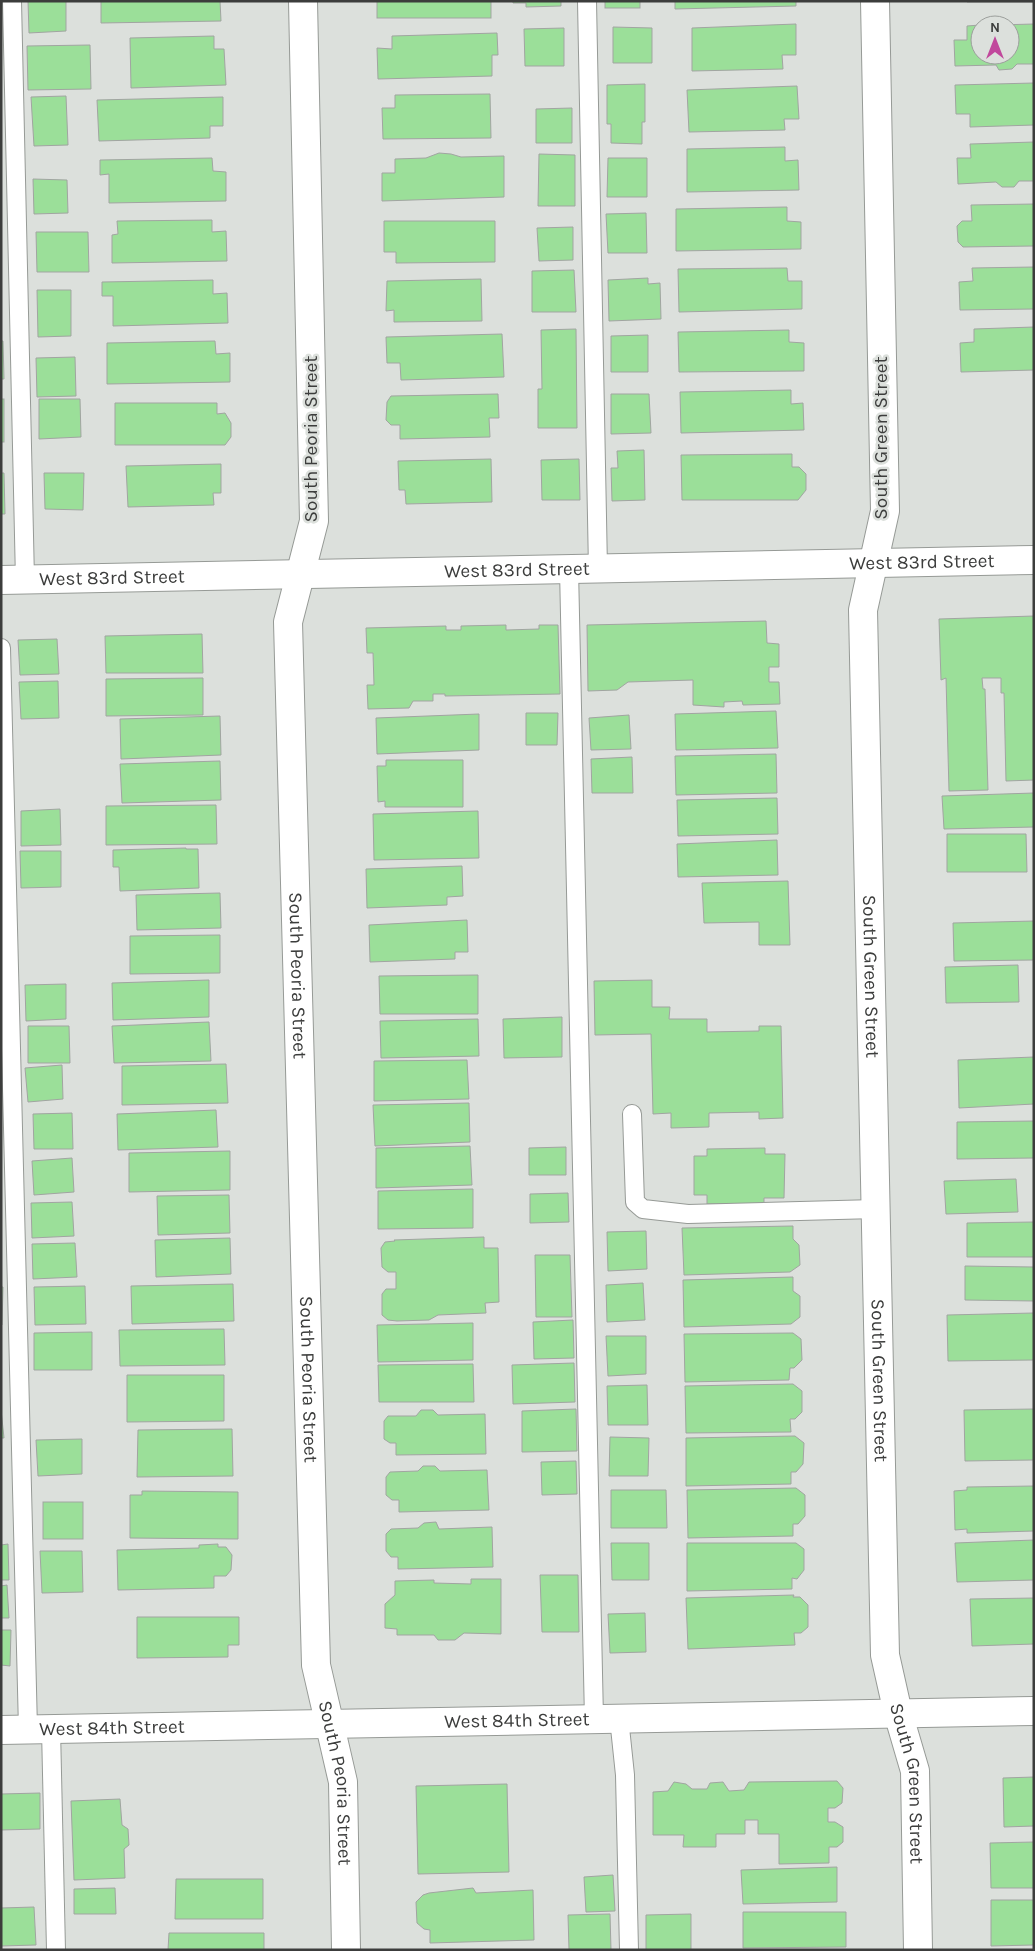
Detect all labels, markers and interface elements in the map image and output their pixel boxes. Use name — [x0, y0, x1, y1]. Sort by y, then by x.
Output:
north arrow — [970, 15, 1020, 65]
text: N — [990, 19, 1000, 36]
street label: South Peoria Street — [300, 356, 322, 522]
street label: South Green Street — [870, 356, 892, 520]
street label: West 83rd Street — [849, 550, 995, 575]
street label: West 83rd Street — [444, 558, 590, 582]
street label: West 83rd Street — [39, 565, 185, 590]
street label: South Peoria Street — [284, 892, 311, 1059]
street label: South Green Street — [858, 894, 883, 1058]
street label: South Peoria Street — [295, 1296, 322, 1463]
street label: South Green Street — [866, 1298, 892, 1462]
street label: South Peoria Street — [314, 1698, 355, 1866]
street label: South Green Street — [885, 1701, 928, 1864]
street label: West 84th Street — [444, 1708, 590, 1733]
street label: West 84th Street — [39, 1716, 185, 1740]

